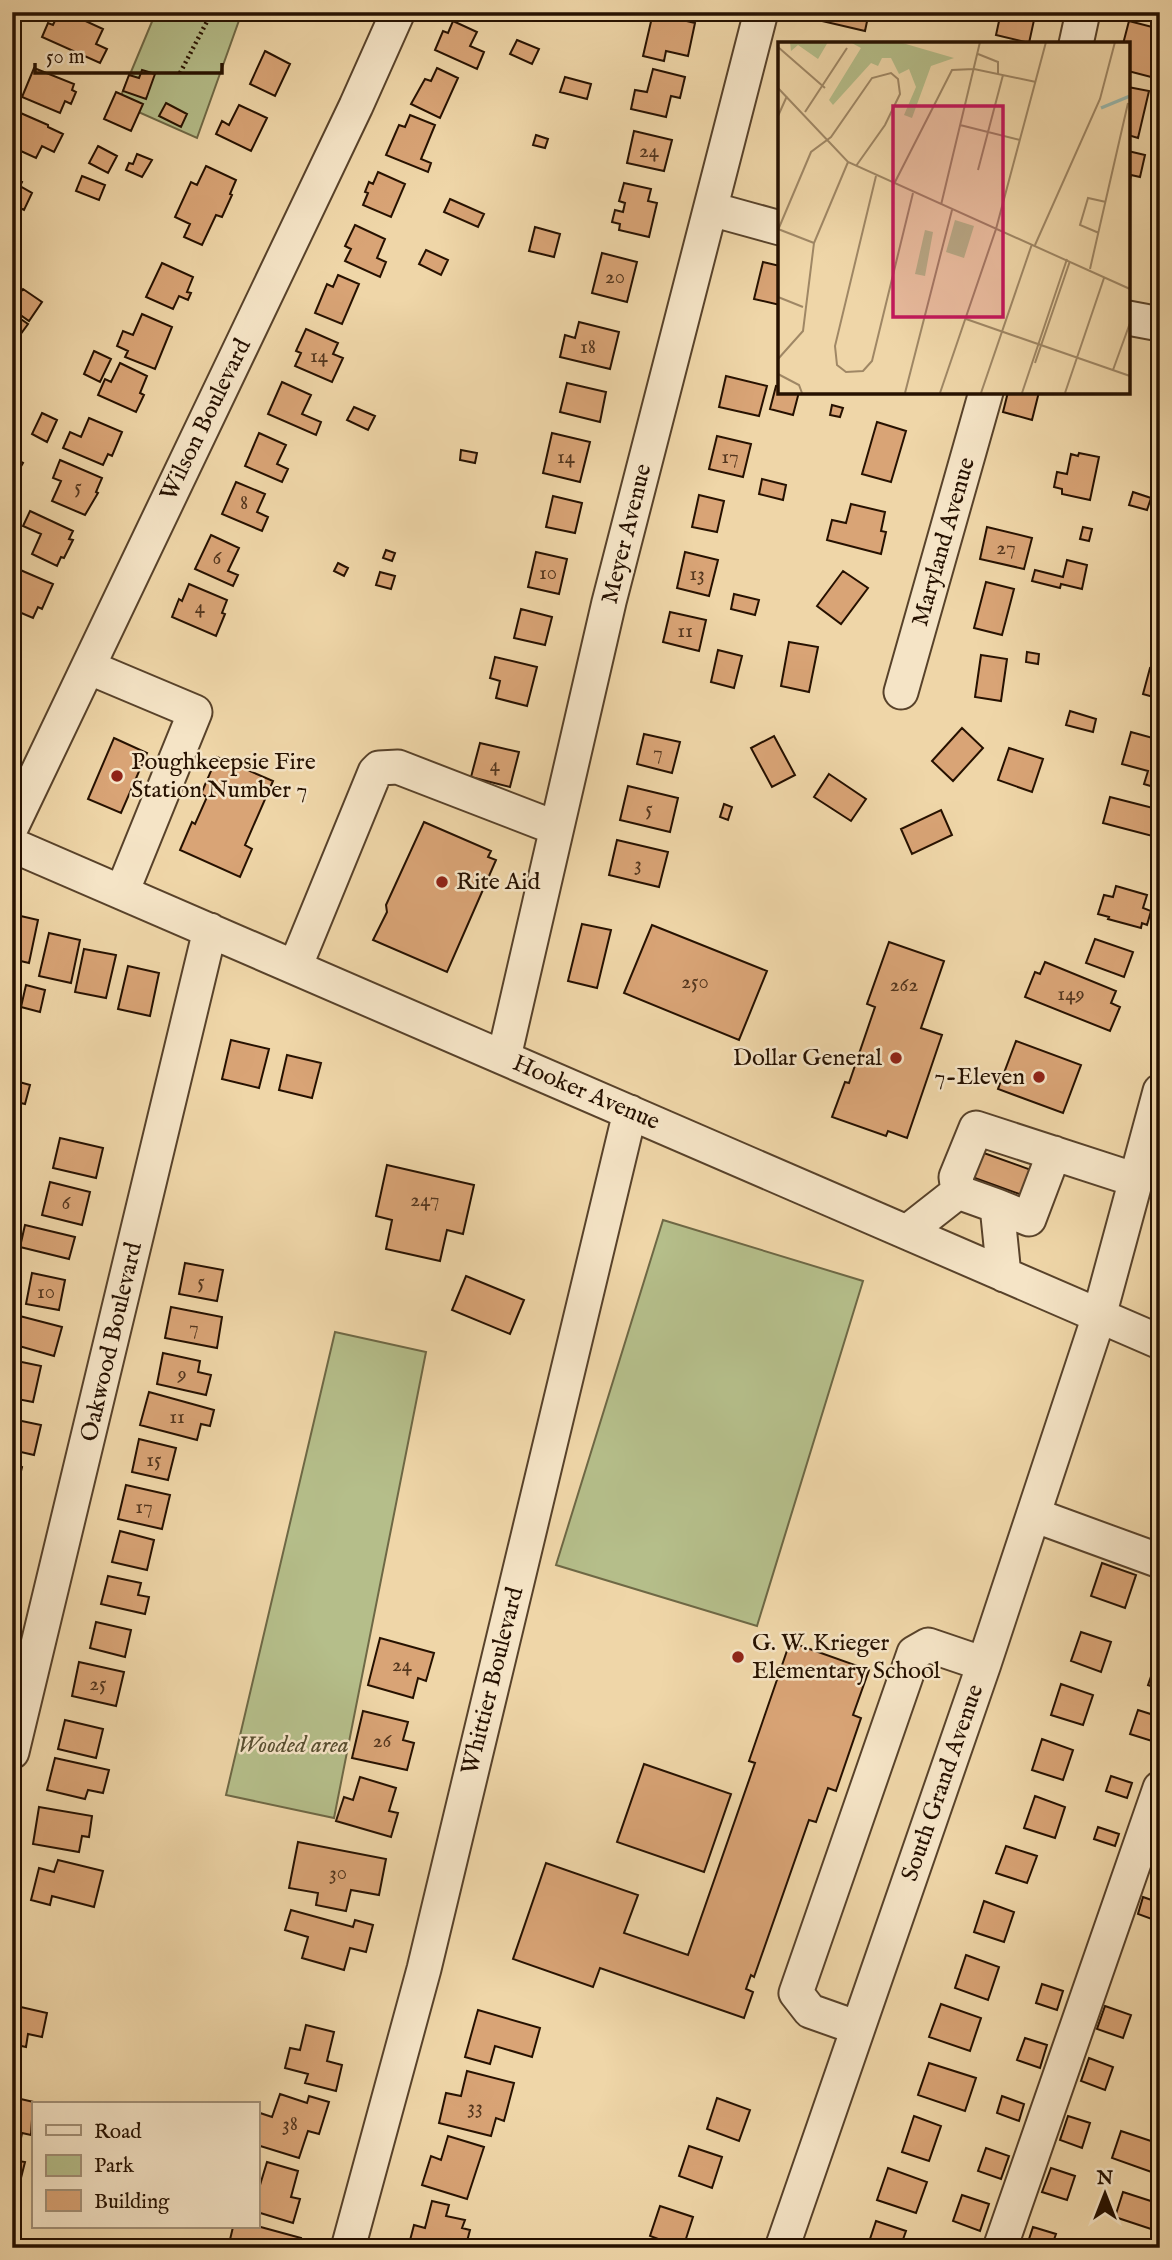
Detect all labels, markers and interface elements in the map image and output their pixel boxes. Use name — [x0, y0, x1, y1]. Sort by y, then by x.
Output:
scale bar — [35, 32, 222, 76]
inset map — [778, 42, 1130, 394]
text: 50 m — [46, 44, 85, 71]
house number: 24 — [639, 138, 660, 165]
house number: 20 — [605, 264, 625, 291]
street label: Wilson Boulevard — [153, 334, 259, 506]
house number: 18 — [580, 334, 596, 361]
house number: 14 — [310, 343, 329, 370]
house number: 14 — [557, 444, 576, 471]
house number: 17 — [721, 444, 739, 471]
street label: Maryland Avenue — [905, 454, 983, 630]
street label: Meyer Avenue — [595, 461, 659, 607]
house number: 5 — [74, 474, 82, 501]
house number: 8 — [240, 490, 248, 517]
house number: 27 — [996, 535, 1016, 562]
house number: 6 — [213, 545, 223, 572]
house number: 10 — [539, 560, 557, 587]
house number: 13 — [689, 561, 705, 588]
house number: 4 — [195, 594, 206, 621]
house number: 11 — [677, 618, 693, 645]
house number: 7 — [653, 740, 663, 767]
place label: Poughkeepsie Fire Station Number 7 — [131, 747, 316, 806]
house number: 4 — [490, 752, 501, 779]
marker: Poughkeepsie Fire Station Number 7 — [109, 768, 125, 784]
house number: 5 — [645, 796, 653, 823]
house number: 3 — [634, 851, 642, 878]
place label: Rite Aid — [456, 867, 541, 898]
marker: Rite Aid — [434, 874, 450, 890]
house number: 250 — [681, 969, 709, 996]
house number: 262 — [890, 972, 918, 999]
house number: 149 — [1057, 981, 1085, 1008]
place label: Dollar General — [733, 1043, 882, 1074]
street label: Hooker Avenue — [508, 1048, 664, 1138]
marker: Dollar General — [888, 1050, 904, 1066]
place label: 7-Eleven — [934, 1062, 1025, 1093]
marker: 7-Eleven — [1031, 1069, 1047, 1085]
house number: 247 — [410, 1187, 440, 1214]
house number: 6 — [62, 1190, 72, 1217]
street label: Oakwood Boulevard — [74, 1239, 150, 1445]
house number: 5 — [197, 1269, 205, 1296]
house number: 10 — [37, 1279, 55, 1306]
house number: 7 — [189, 1315, 199, 1342]
house number: 9 — [176, 1361, 187, 1388]
house number: 11 — [169, 1404, 185, 1431]
house number: 15 — [146, 1447, 162, 1474]
house number: 17 — [135, 1494, 153, 1521]
street label: Whittier Boulevard — [455, 1584, 531, 1778]
place label: G. W. Krieger Elementary School — [752, 1628, 941, 1687]
marker: G. W. Krieger Elementary School — [730, 1649, 746, 1665]
house number: 24 — [392, 1652, 413, 1679]
house number: 25 — [89, 1671, 107, 1698]
street label: South Grand Avenue — [895, 1680, 991, 1886]
house number: 26 — [373, 1728, 392, 1755]
park label: Wooded area — [237, 1730, 349, 1761]
house number: 30 — [329, 1860, 347, 1887]
house number: 33 — [467, 2094, 483, 2121]
legend — [32, 2102, 259, 2228]
house number: 38 — [282, 2111, 298, 2138]
text: Road — [94, 2119, 142, 2146]
text: Park — [94, 2153, 135, 2180]
north arrow — [1070, 2158, 1140, 2228]
text: N — [1096, 2167, 1114, 2191]
text: Building — [94, 2189, 170, 2216]

